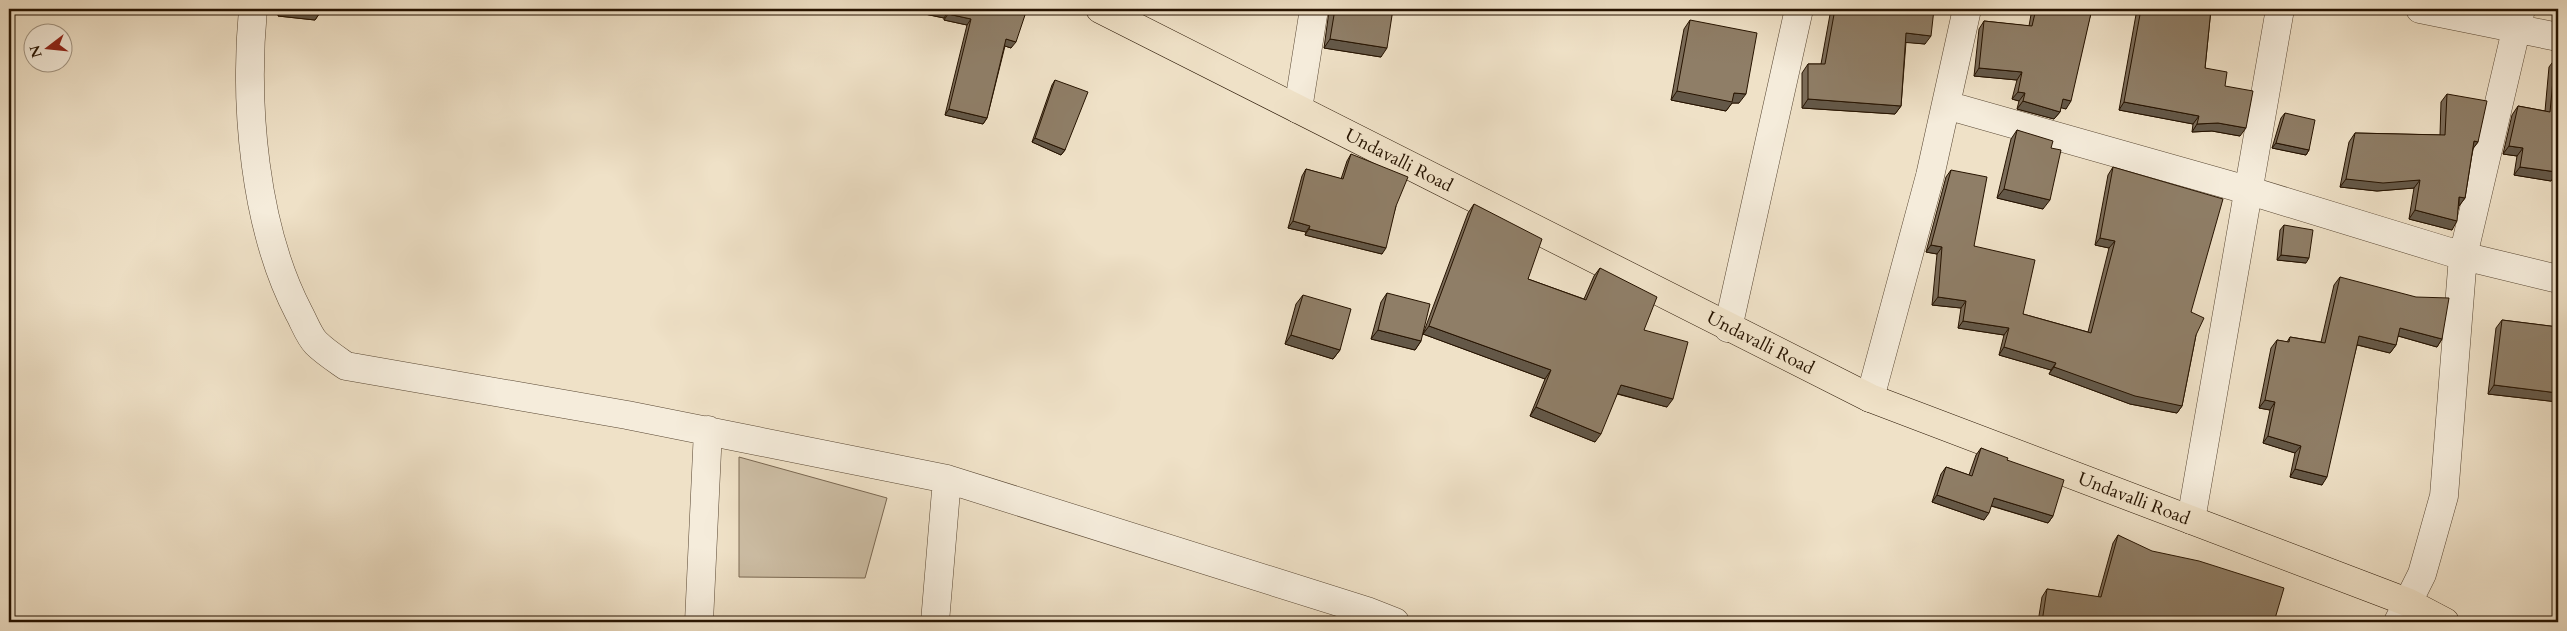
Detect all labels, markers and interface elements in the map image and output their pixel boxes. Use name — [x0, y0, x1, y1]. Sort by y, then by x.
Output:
north arrow — [22, 22, 72, 72]
text: N — [25, 43, 47, 60]
street label: Undavalli Road — [1341, 122, 1458, 198]
street label: Undavalli Road — [1702, 305, 1819, 381]
street label: Undavalli Road — [2074, 466, 2194, 531]

